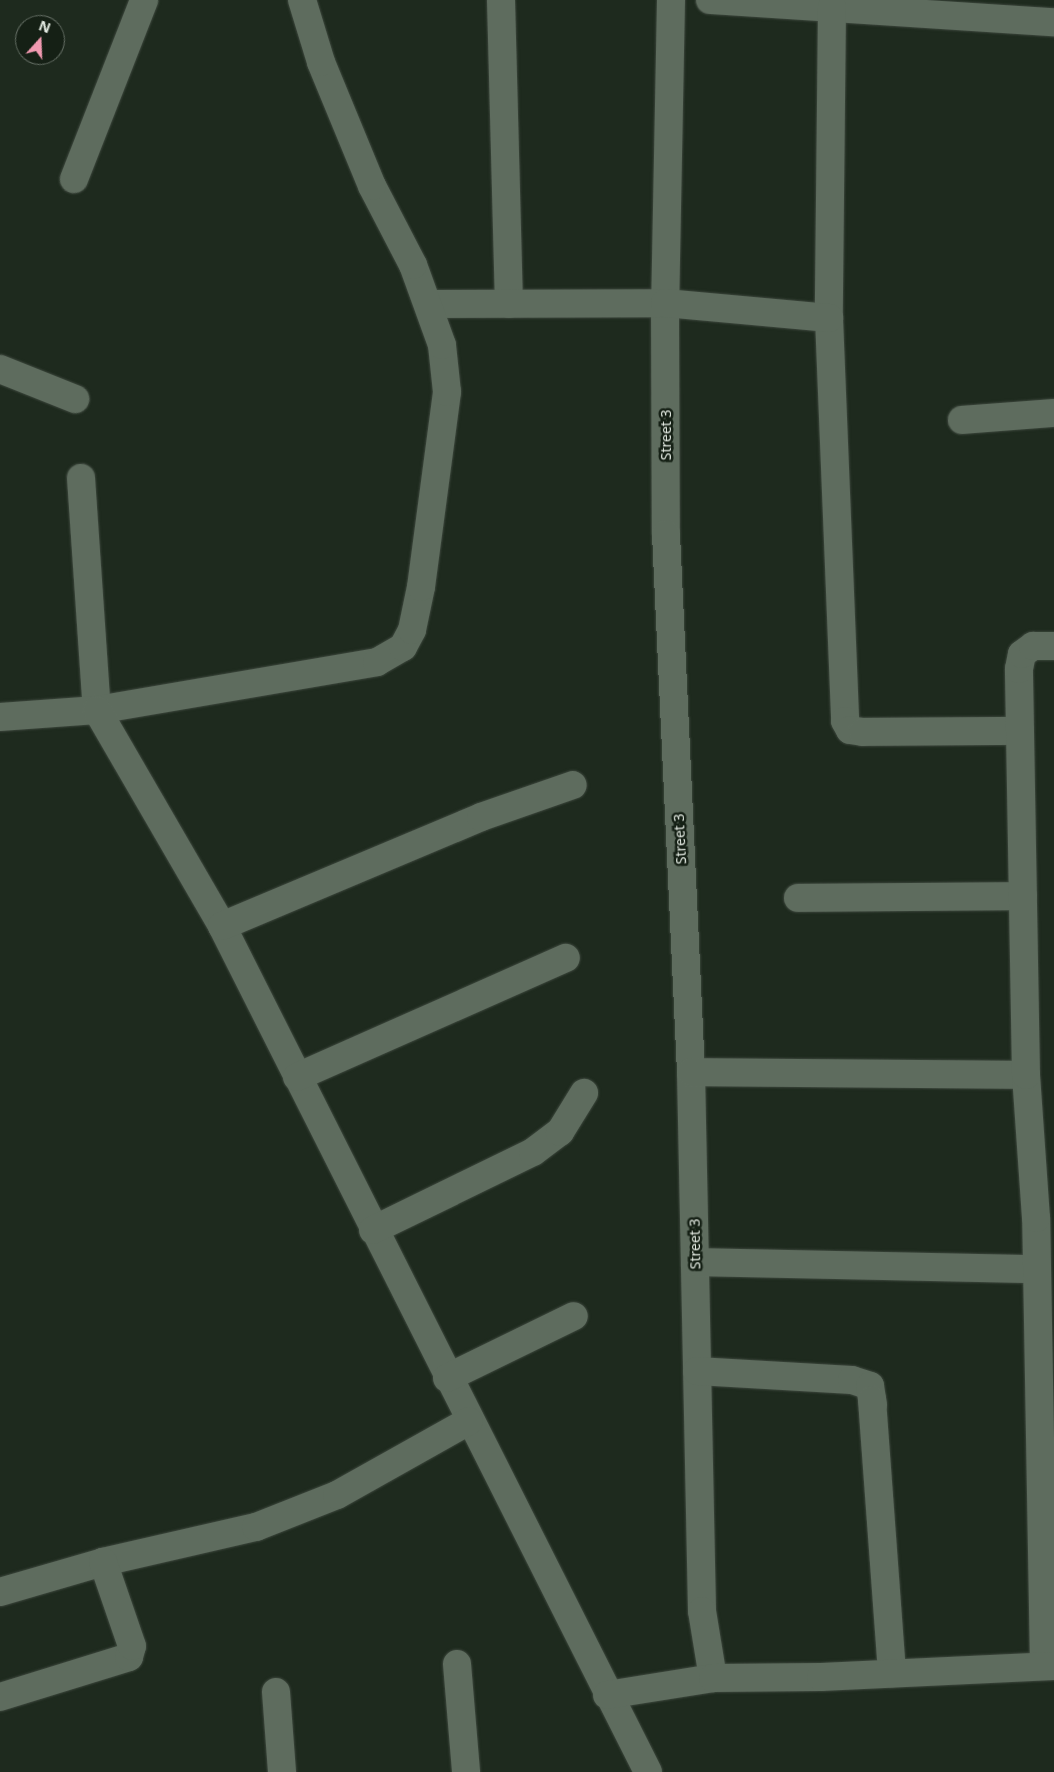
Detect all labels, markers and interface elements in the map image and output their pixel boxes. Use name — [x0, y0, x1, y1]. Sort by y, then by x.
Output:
north arrow — [15, 15, 65, 65]
text: N — [36, 15, 54, 37]
street label: Street 3 — [658, 410, 674, 460]
street label: Street 3 — [670, 813, 690, 865]
street label: Street 3 — [686, 1218, 704, 1270]

